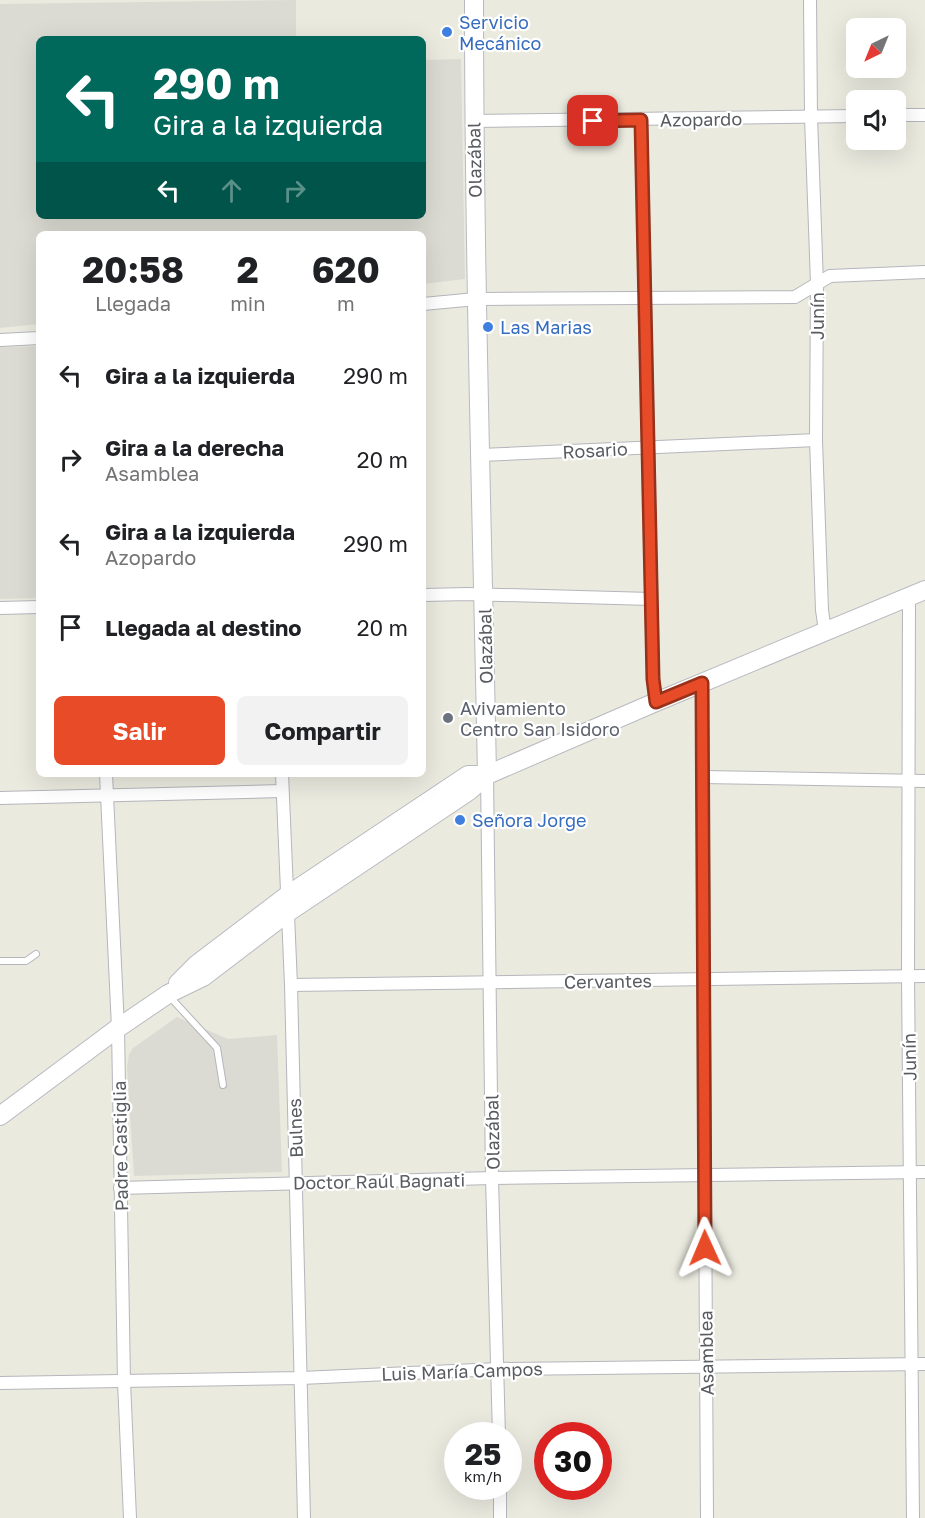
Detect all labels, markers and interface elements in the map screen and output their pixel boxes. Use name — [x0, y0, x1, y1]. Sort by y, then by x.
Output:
place label: Servicio Mecánico — [459, 11, 541, 54]
north arrow — [846, 18, 906, 78]
map controls — [846, 18, 906, 150]
marker: Servicio Mecánico — [440, 25, 454, 39]
text: 290 m — [153, 58, 280, 108]
icon: left — [54, 60, 132, 138]
button: sound — [846, 90, 906, 150]
pin — [567, 95, 618, 146]
icon: arrive — [576, 104, 609, 137]
street label: Azopardo — [660, 107, 742, 131]
text: Gira a la izquierda — [153, 109, 383, 141]
street label: Olazábal — [462, 122, 486, 198]
icon: left — [152, 174, 185, 207]
icon: ahead — [215, 174, 248, 207]
icon: right — [278, 174, 311, 207]
text: 20:58 — [82, 248, 184, 291]
text: 2 — [237, 248, 259, 291]
text: 620 — [312, 248, 380, 291]
text: Llegada — [95, 291, 171, 315]
text: min — [230, 291, 266, 315]
text: m — [337, 291, 355, 315]
street label: Junín — [806, 292, 828, 340]
place label: Las Marias — [500, 316, 592, 338]
marker: Las Marias — [481, 320, 495, 334]
icon: left — [54, 359, 87, 392]
text: Gira a la izquierda — [105, 362, 295, 389]
text: 290 m — [343, 362, 408, 389]
text: Gira a la derecha — [105, 434, 284, 461]
street label: Rosario — [562, 437, 628, 463]
icon: right — [54, 443, 87, 476]
text: 20 m — [357, 446, 408, 473]
text: Asamblea — [105, 461, 199, 485]
text: Gira a la izquierda — [105, 518, 295, 545]
icon: left — [54, 527, 87, 560]
text: 290 m — [343, 530, 408, 557]
text: Azopardo — [105, 545, 196, 569]
street label: Olazábal — [473, 608, 497, 684]
icon: arrive — [54, 611, 87, 644]
text: Llegada al destino — [105, 614, 302, 641]
text: 20 m — [357, 614, 408, 641]
button: Salir — [54, 696, 225, 765]
button: Compartir — [237, 696, 408, 765]
place label: Avivamiento Centro San Isidoro — [460, 697, 620, 740]
marker: Avivamiento Centro San Isidoro — [441, 711, 455, 725]
place label: Señora Jorge — [472, 809, 586, 831]
marker: Señora Jorge — [453, 813, 467, 827]
street label: Cervantes — [564, 969, 652, 993]
street label: Junín — [898, 1033, 920, 1081]
street label: Padre Castiglia — [108, 1081, 132, 1211]
street label: Olazábal — [480, 1094, 504, 1170]
street label: Bulnes — [283, 1098, 307, 1158]
street label: Doctor Raúl Bagnati — [293, 1168, 465, 1194]
position arrow — [673, 1216, 737, 1280]
street label: Asamblea — [694, 1310, 718, 1396]
street label: Luis María Campos — [381, 1357, 543, 1385]
speed limit sign: 30 — [534, 1422, 612, 1500]
text: 25 — [465, 1436, 501, 1472]
text: km/h — [464, 1467, 502, 1485]

